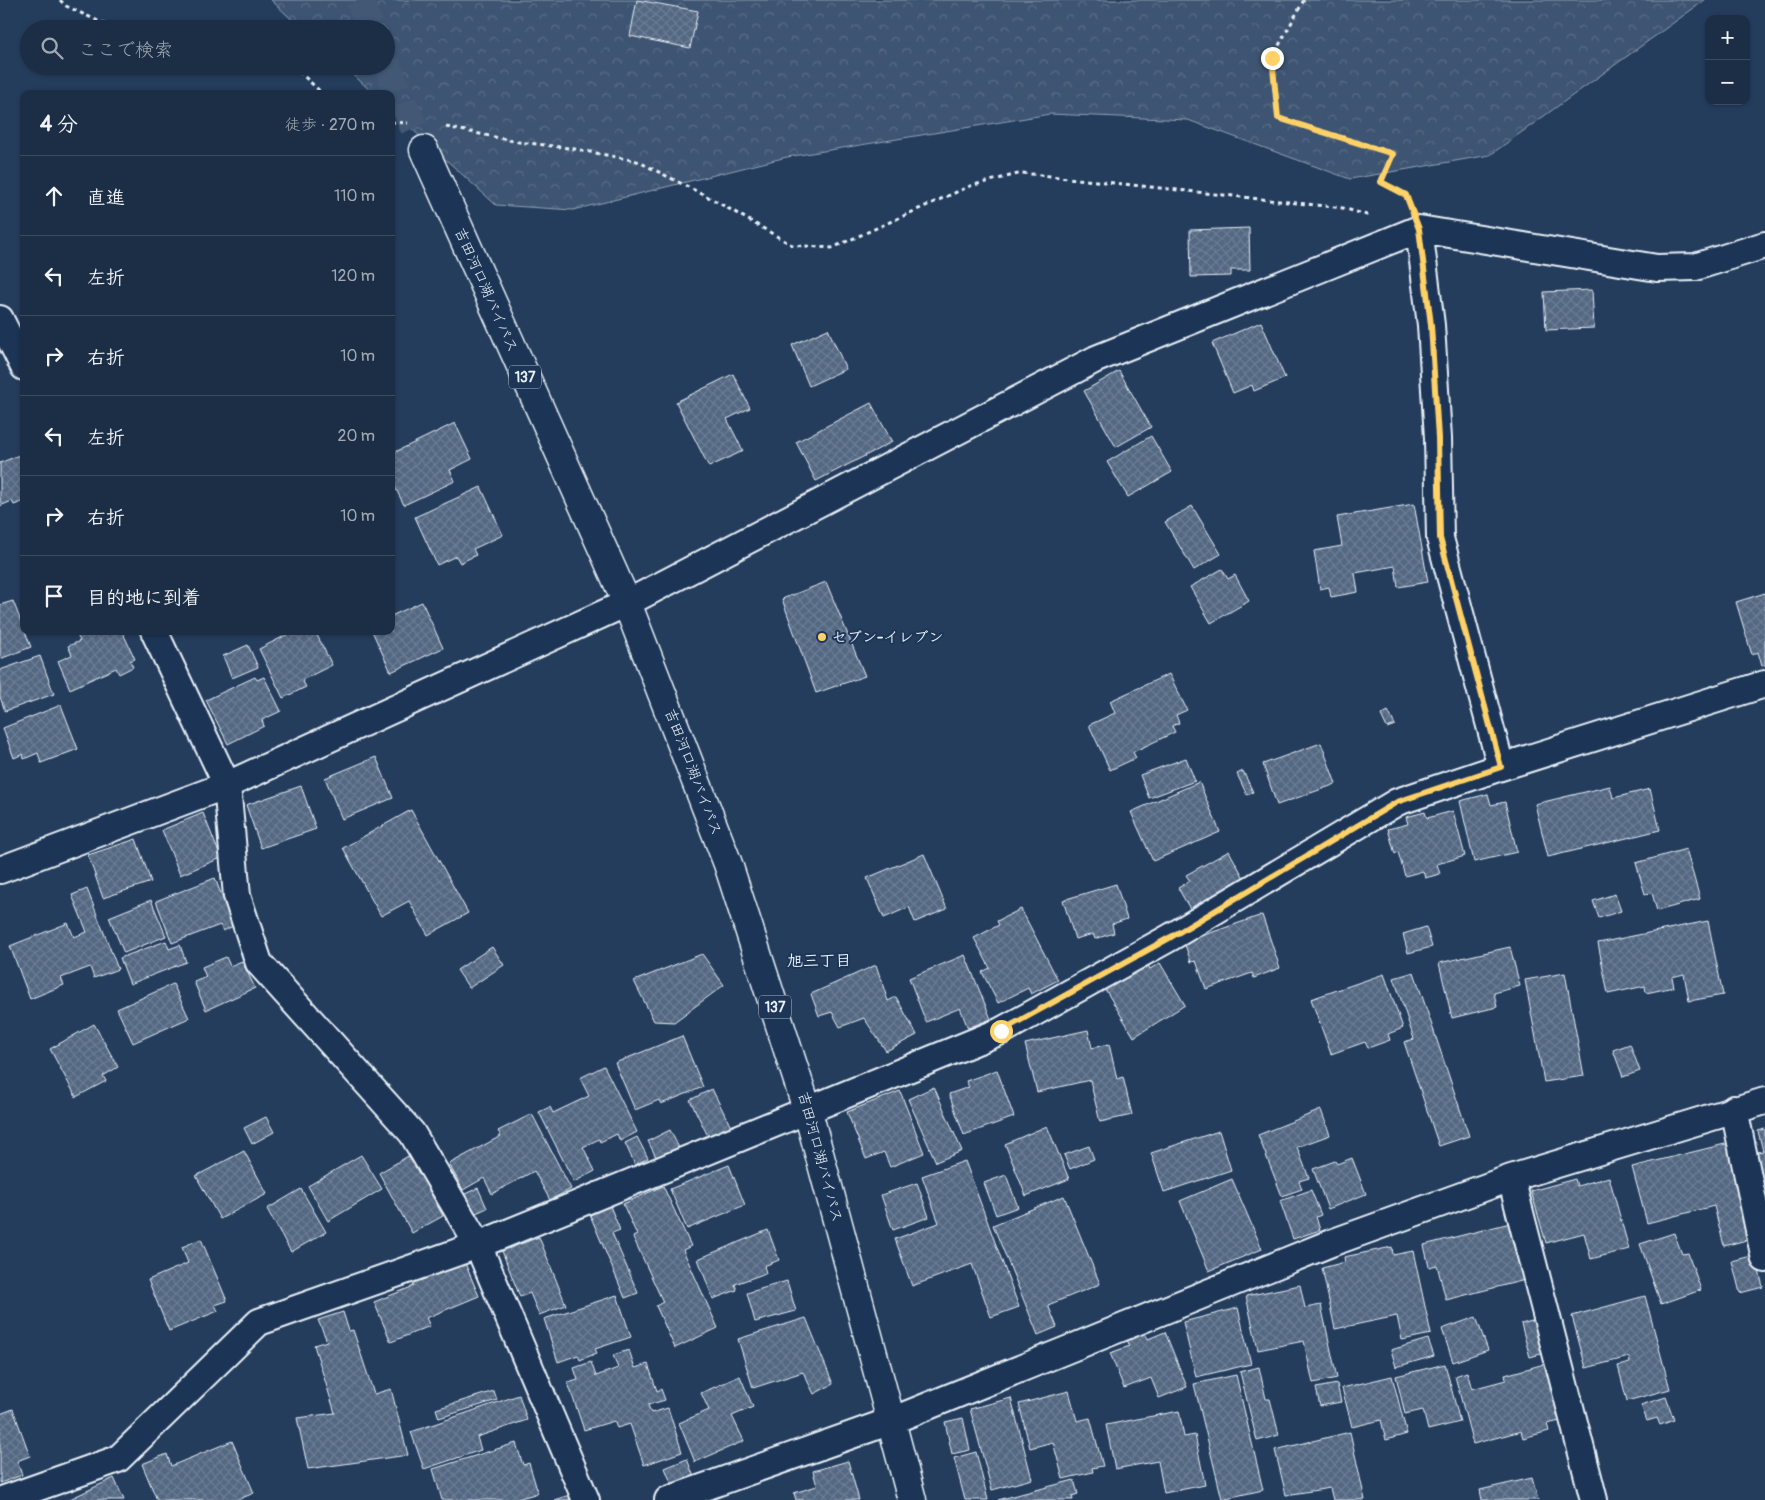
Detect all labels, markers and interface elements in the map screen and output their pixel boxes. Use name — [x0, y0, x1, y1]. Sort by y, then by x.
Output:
map controls — [1705, 15, 1750, 105]
button: + — [1705, 15, 1750, 60]
search box — [20, 20, 395, 75]
icon: search — [38, 34, 66, 62]
text: ここで検索 — [78, 38, 173, 62]
route end — [1261, 47, 1284, 70]
button: − — [1705, 60, 1750, 105]
text: 4 分 — [40, 111, 78, 138]
text: 徒歩 · 270 m — [285, 115, 375, 135]
icon: ahead — [40, 182, 68, 210]
text: 直進 — [87, 186, 125, 210]
text: 110 m — [334, 186, 375, 206]
street label: 吉田河口湖バイパス — [450, 225, 522, 355]
icon: left — [40, 262, 68, 290]
text: 左折 — [87, 266, 125, 290]
text: 120 m — [331, 266, 375, 286]
icon: right — [40, 342, 68, 370]
text: 右折 — [87, 346, 125, 370]
text: 10 m — [340, 346, 375, 366]
road number: 137 — [509, 366, 541, 388]
icon: left — [40, 422, 68, 450]
text: 左折 — [87, 426, 125, 450]
text: 20 m — [337, 426, 375, 446]
icon: right — [40, 502, 68, 530]
text: 右折 — [87, 506, 125, 530]
text: 10 m — [340, 506, 375, 526]
icon: arrive — [40, 582, 68, 610]
text: 目的地に到着 — [87, 586, 201, 610]
place label: セブン-イレブン — [832, 628, 943, 647]
marker: セブン-イレブン — [816, 631, 828, 643]
street label: 吉田河口湖バイパス — [660, 706, 726, 838]
district label: 旭三丁目 — [787, 951, 851, 971]
road number: 137 — [759, 996, 791, 1019]
route start — [990, 1020, 1013, 1043]
street label: 吉田河口湖バイパス — [793, 1089, 847, 1225]

